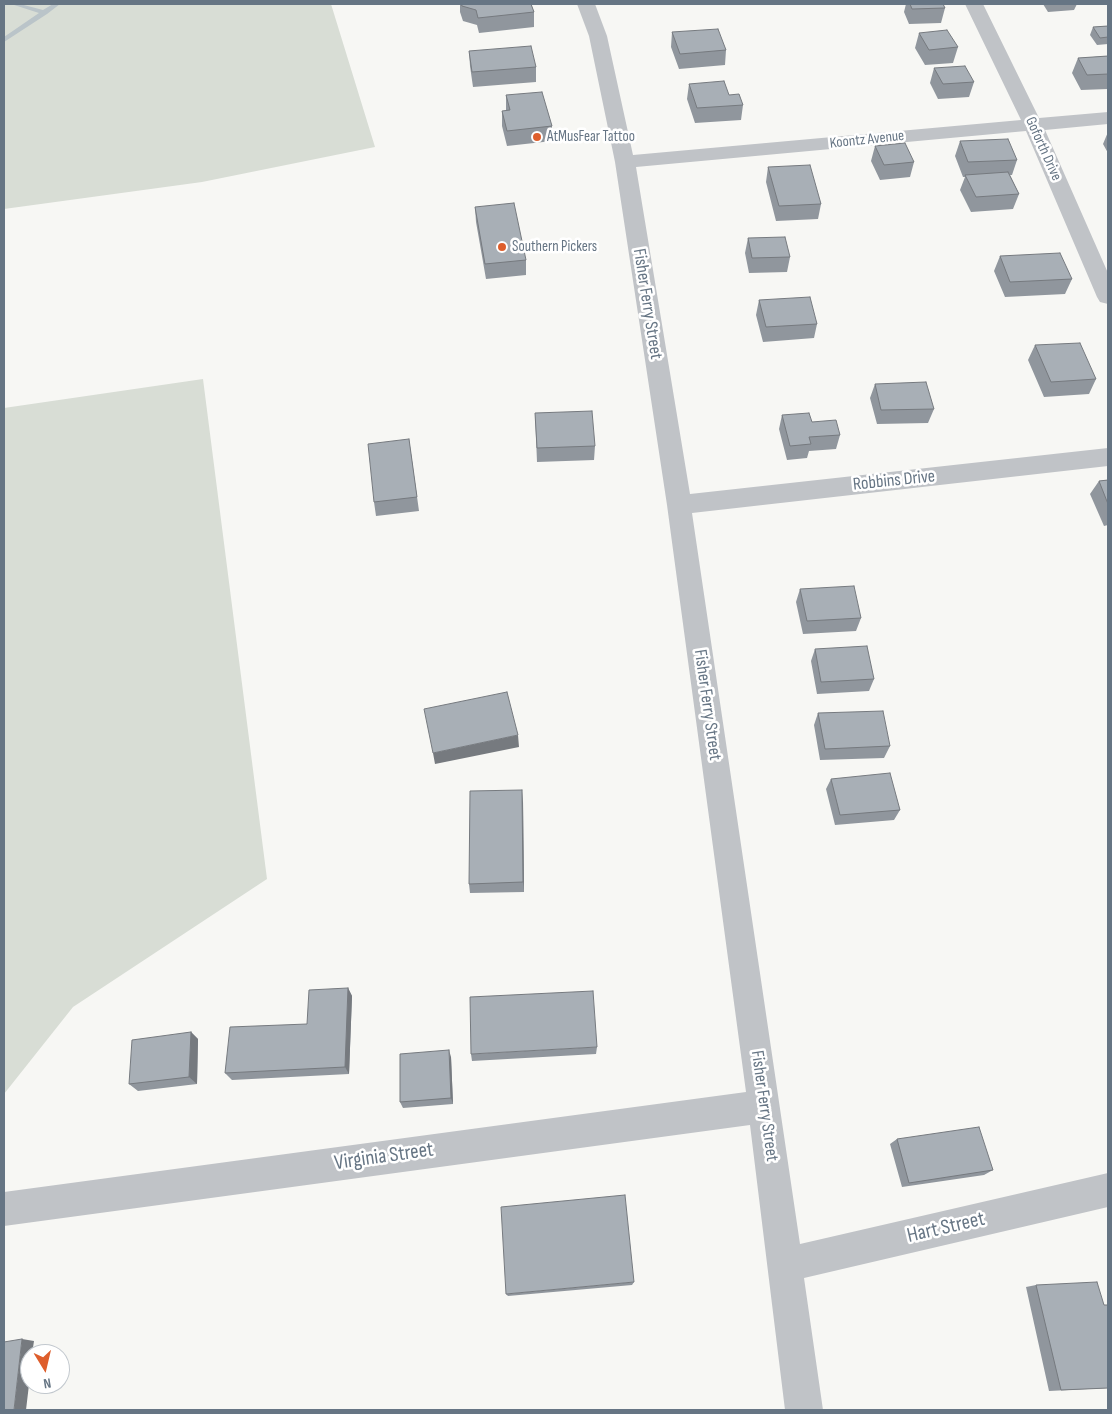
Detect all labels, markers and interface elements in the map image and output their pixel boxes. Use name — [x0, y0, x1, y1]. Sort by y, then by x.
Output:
street label: Goforth Drive — [1021, 114, 1065, 184]
street label: Koontz Avenue — [829, 127, 905, 153]
place label: AtMusFear Tattoo — [547, 128, 635, 146]
marker: AtMusFear Tattoo — [531, 131, 543, 143]
place label: Southern Pickers — [512, 238, 597, 256]
marker: Southern Pickers — [496, 241, 508, 253]
street label: Fisher Ferry Street — [628, 247, 666, 361]
street label: Robbins Drive — [852, 466, 936, 496]
street label: Fisher Ferry Street — [689, 648, 725, 762]
street label: Fisher Ferry Street — [746, 1049, 782, 1163]
street label: Virginia Street — [333, 1138, 435, 1176]
street label: Hart Street — [905, 1207, 987, 1249]
north arrow — [20, 1344, 70, 1394]
text: N — [42, 1374, 52, 1392]

